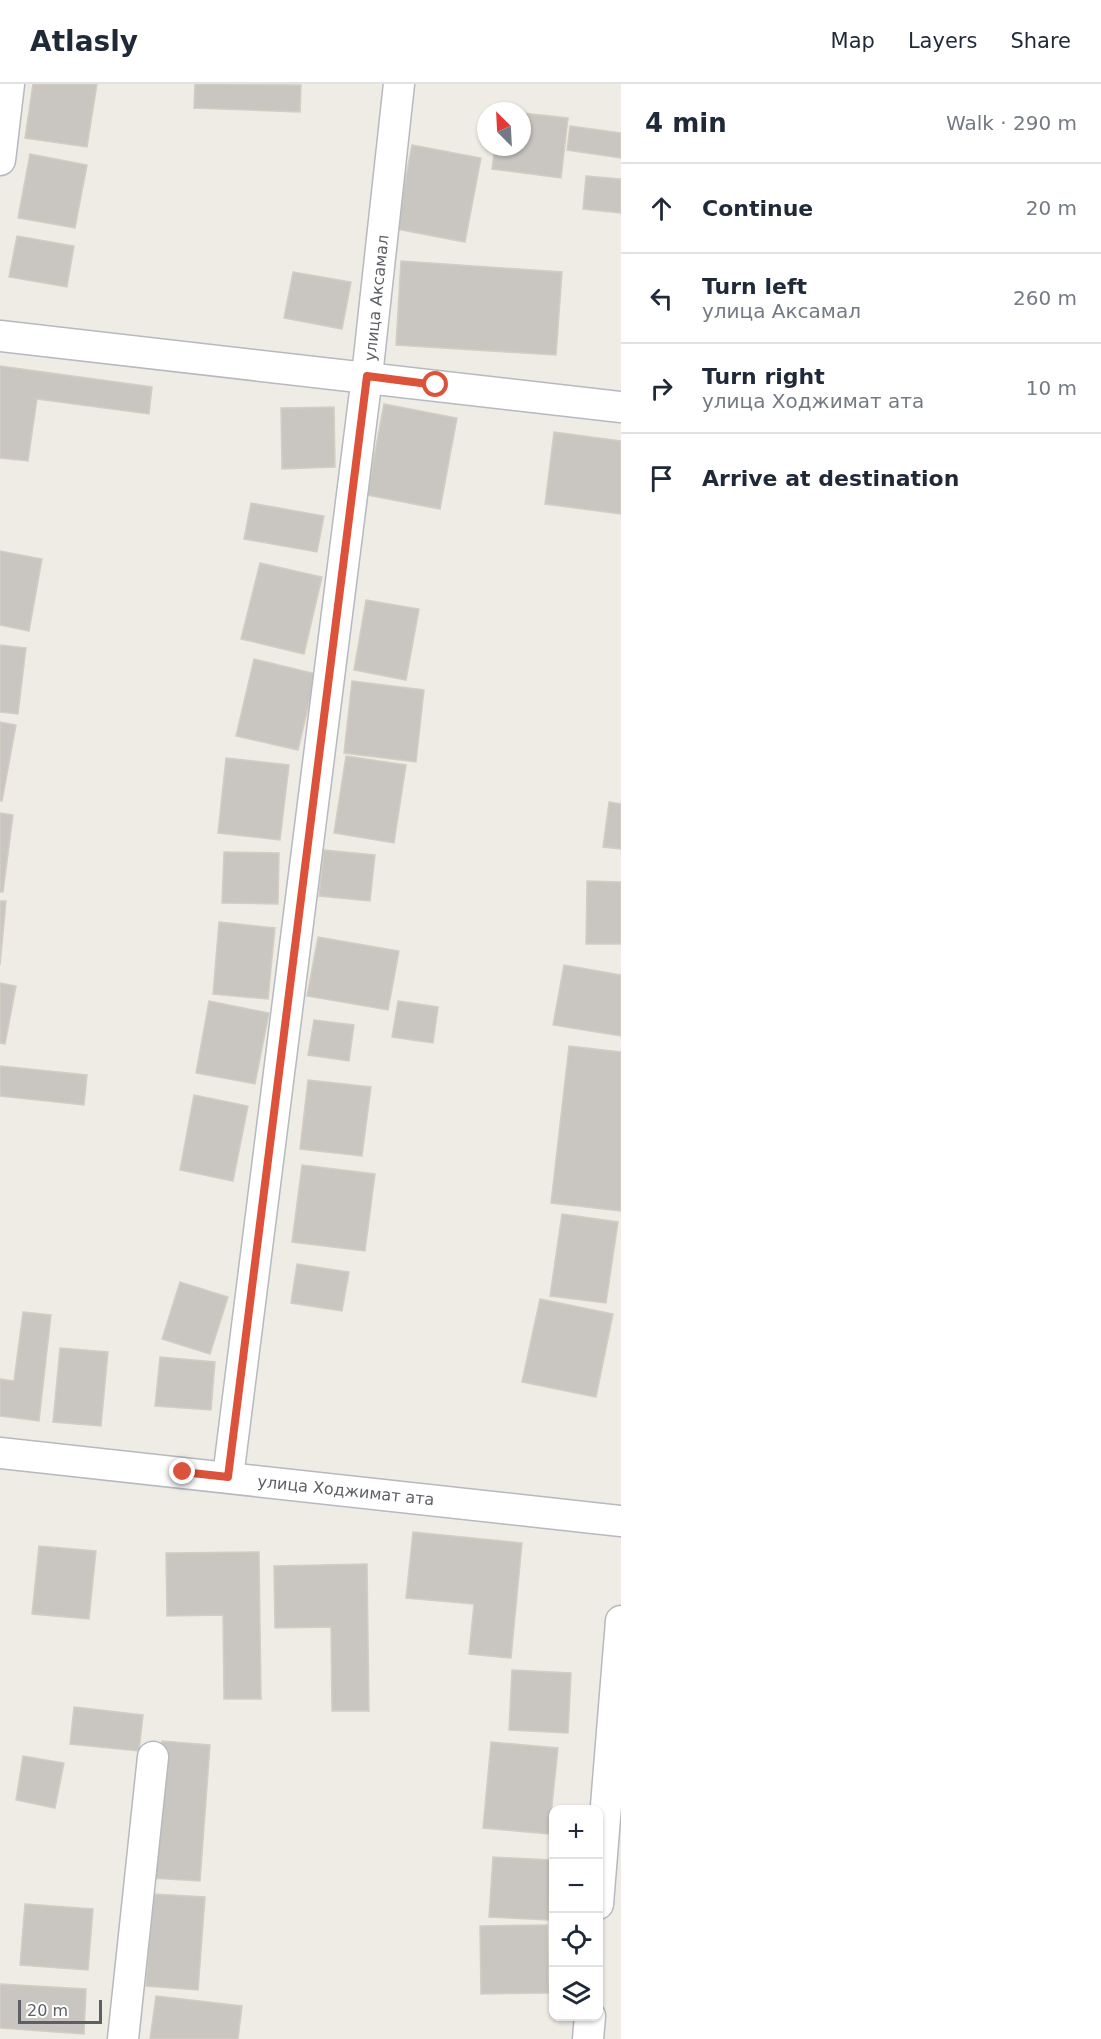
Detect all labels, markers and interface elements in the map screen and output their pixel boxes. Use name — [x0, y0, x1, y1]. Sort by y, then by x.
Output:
text: Atlasly — [30, 25, 138, 58]
text: Map — [831, 29, 875, 53]
text: Layers — [908, 29, 977, 53]
text: Share — [1010, 29, 1071, 53]
north arrow — [477, 102, 531, 156]
text: 4 min — [645, 108, 727, 138]
text: Walk · 290 m — [946, 111, 1077, 135]
icon: ahead — [645, 192, 678, 225]
text: Continue — [702, 196, 813, 221]
text: 20 m — [1026, 196, 1077, 220]
street label: улица Аксамал — [360, 234, 393, 362]
text: Turn left — [702, 274, 807, 299]
icon: left — [645, 282, 678, 315]
text: 260 m — [1013, 286, 1077, 310]
text: улица Аксамал — [702, 299, 861, 323]
text: Turn right — [702, 364, 825, 389]
route start — [422, 371, 448, 397]
icon: right — [645, 372, 678, 405]
text: 10 m — [1026, 376, 1077, 400]
text: улица Ходжимат ата — [702, 389, 924, 413]
icon: arrive — [645, 462, 678, 495]
text: Arrive at destination — [702, 466, 959, 491]
route end — [169, 1458, 195, 1484]
street label: улица Ходжимат ата — [257, 1472, 435, 1509]
map controls — [549, 1805, 603, 2021]
button: + — [549, 1805, 603, 1859]
button: − — [549, 1859, 603, 1913]
button: locate — [549, 1913, 603, 1967]
button: layers — [549, 1967, 603, 2021]
scale bar — [18, 1997, 102, 2024]
text: 20 m — [27, 2001, 68, 2020]

